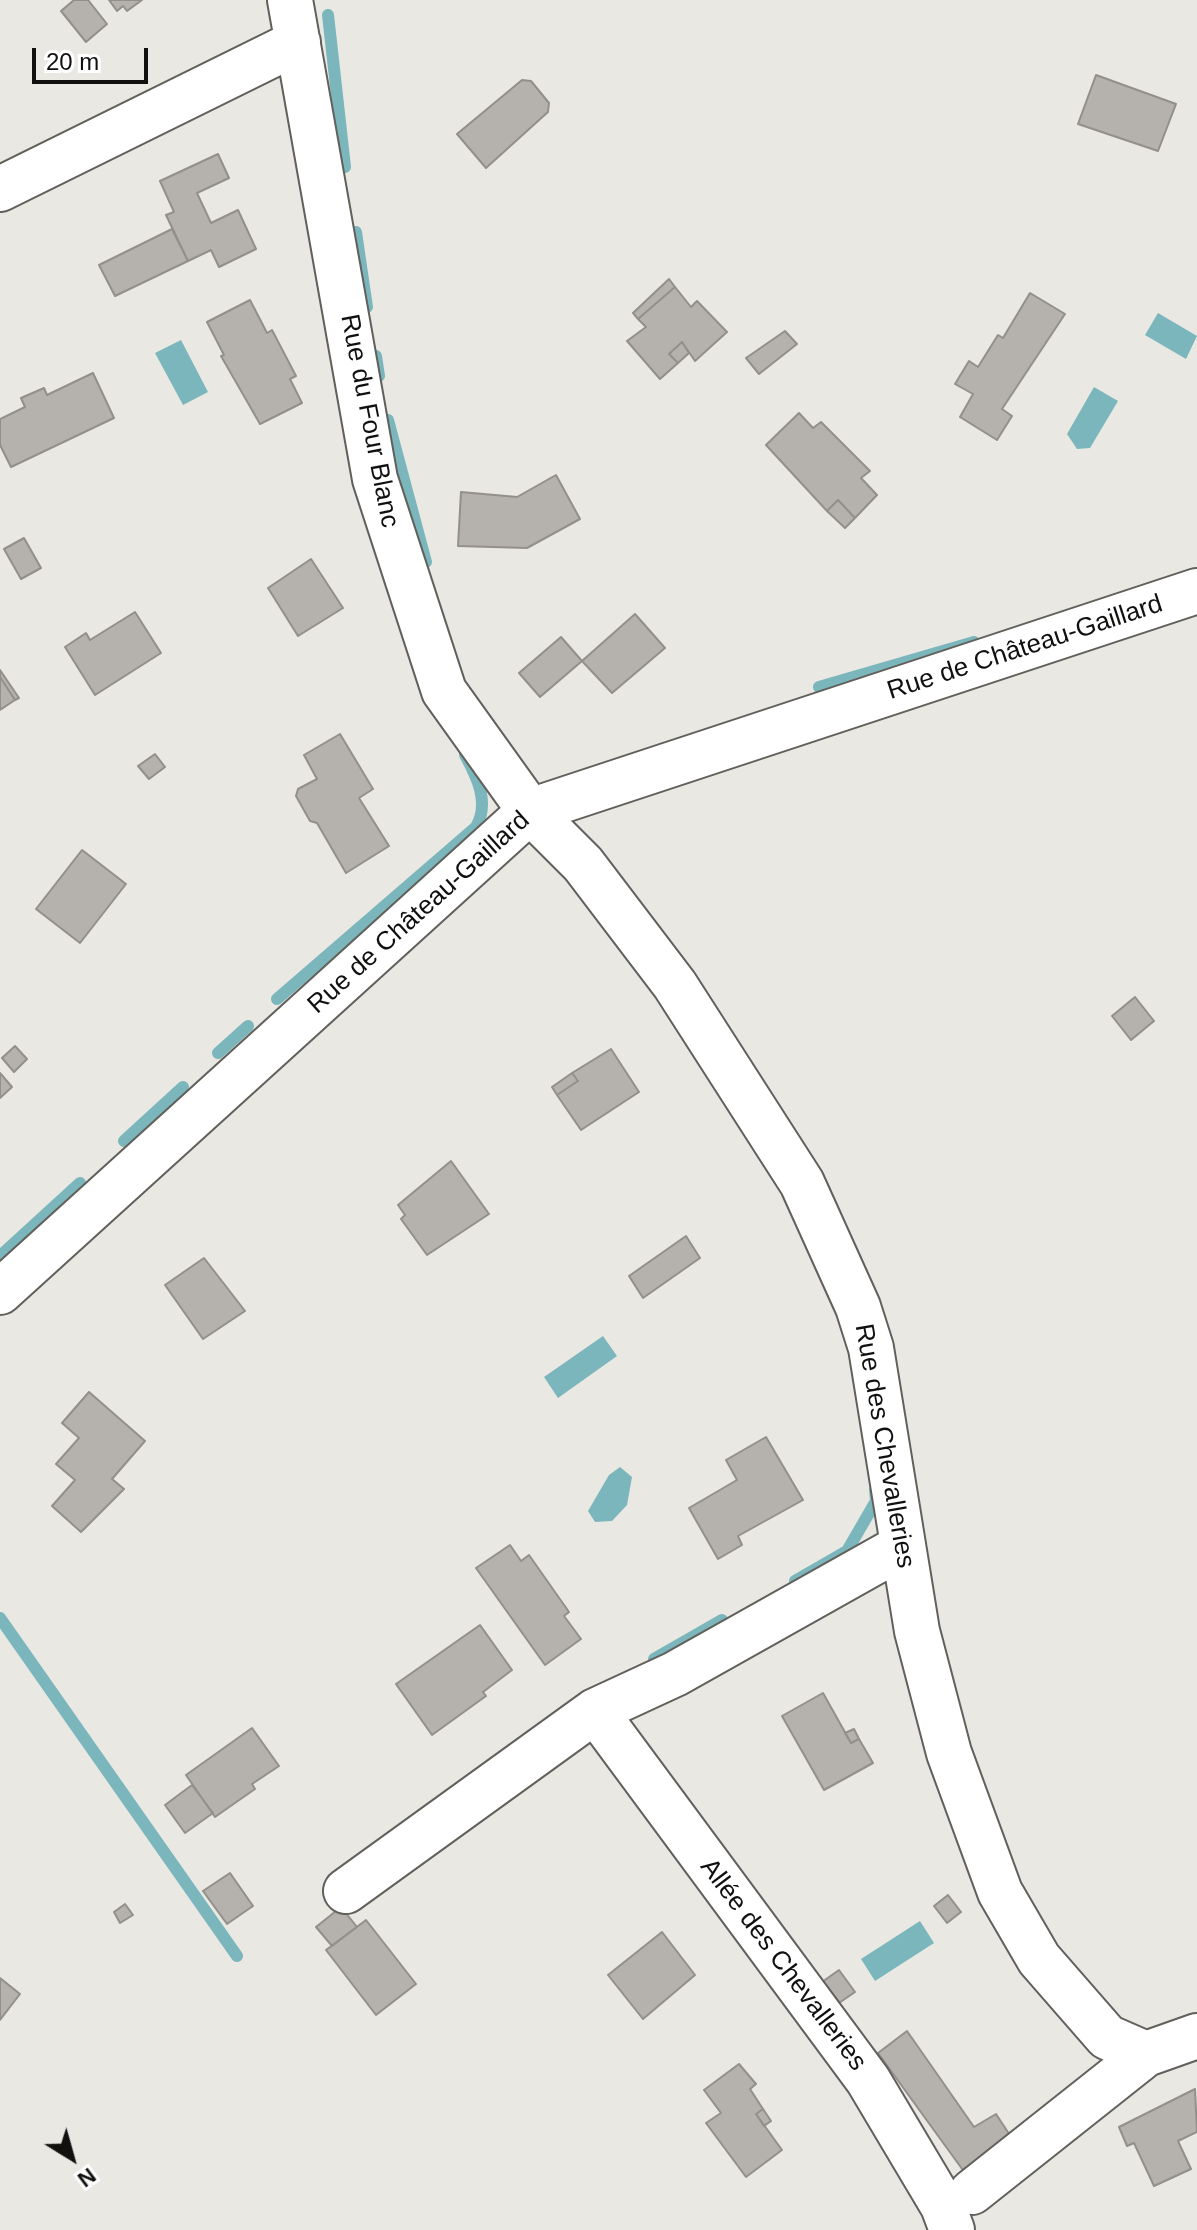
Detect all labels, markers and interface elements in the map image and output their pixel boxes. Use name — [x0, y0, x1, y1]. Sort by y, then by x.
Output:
scale bar — [36, 32, 152, 82]
text: 20 m — [46, 48, 99, 75]
street label: Rue du Four Blanc — [333, 312, 405, 530]
street label: Rue de Château-Gaillard — [883, 589, 1167, 707]
street label: Rue de Château-Gaillard — [302, 805, 536, 1021]
street label: Rue des Chevalleries — [847, 1322, 921, 1570]
street label: Allée des Chevalleries — [693, 1853, 873, 2077]
north arrow — [32, 2118, 112, 2198]
text: N — [73, 2163, 101, 2192]

